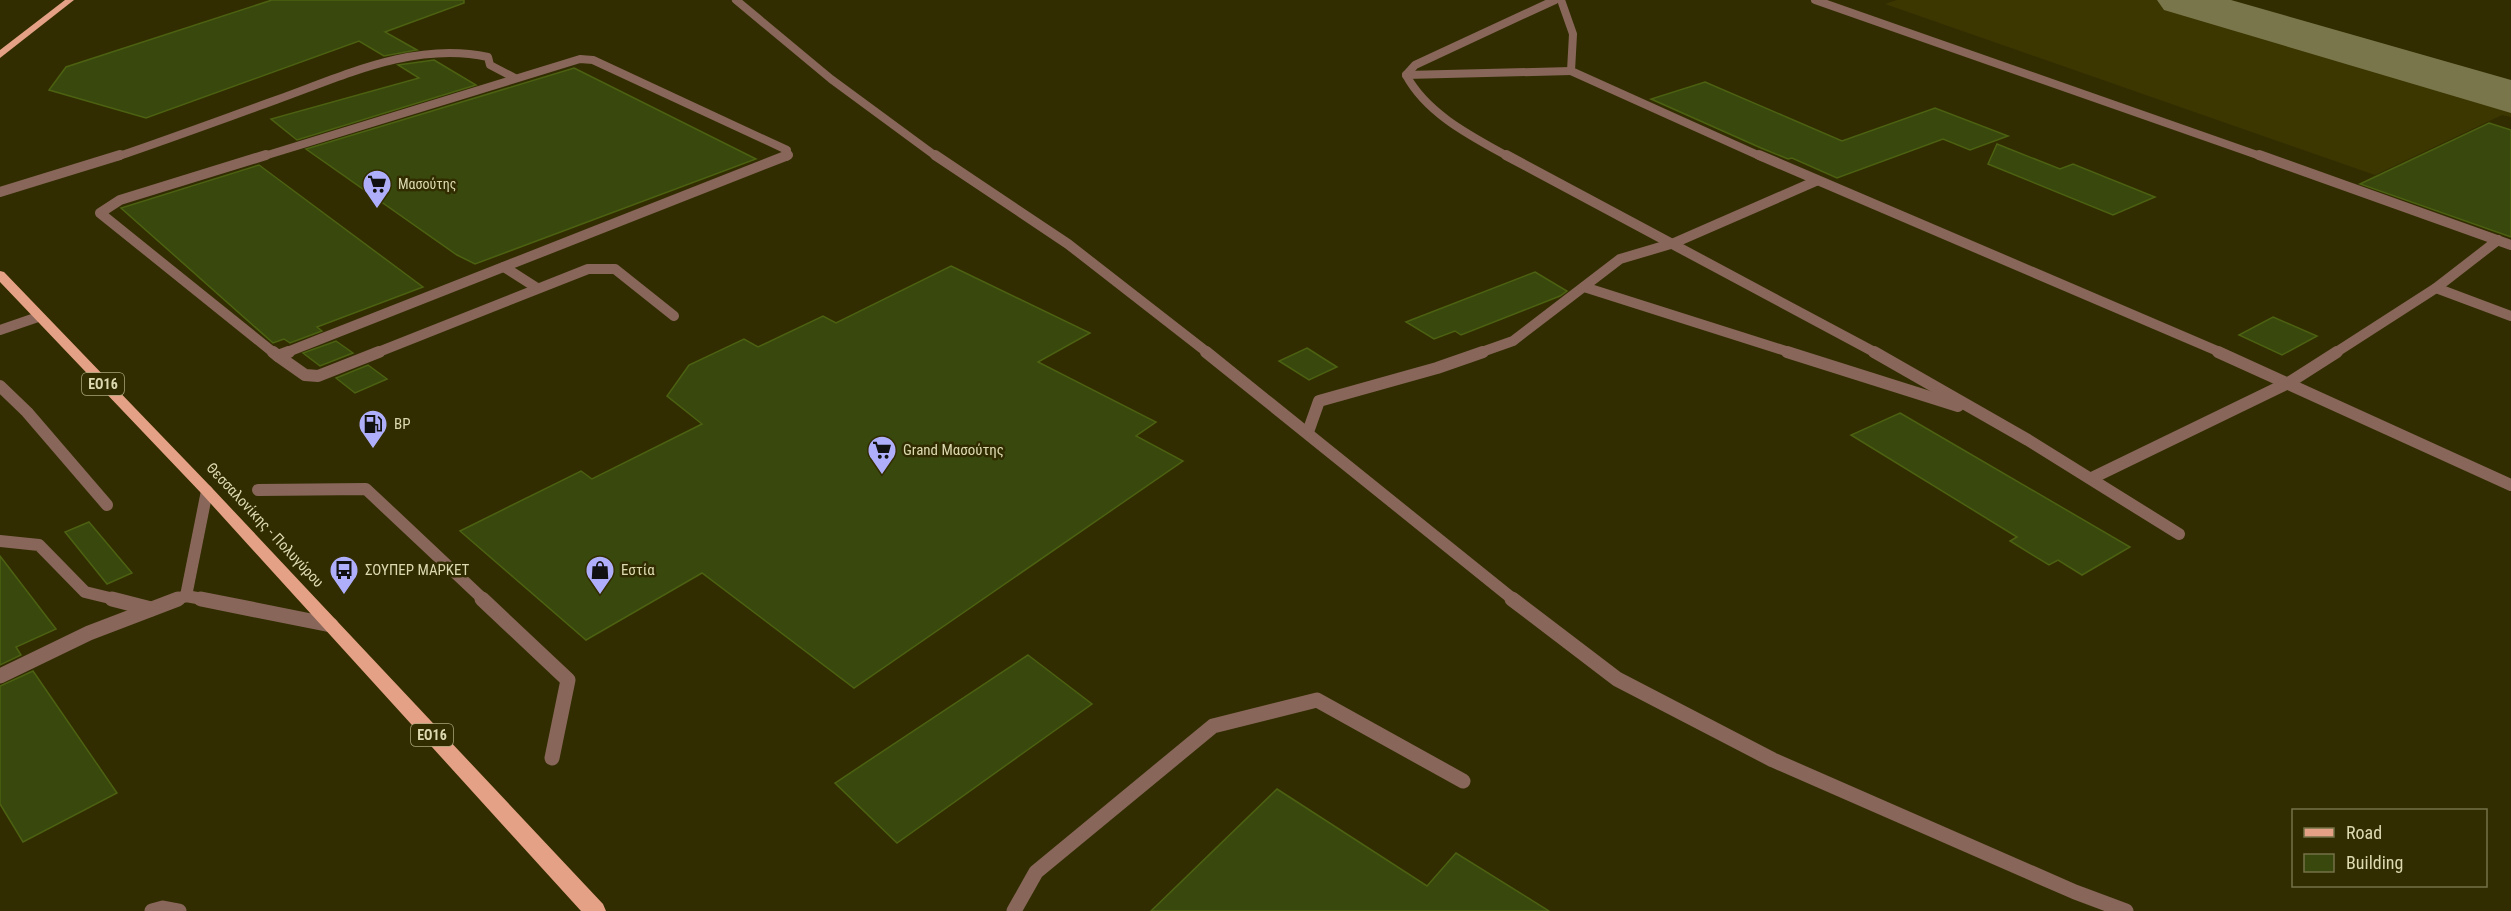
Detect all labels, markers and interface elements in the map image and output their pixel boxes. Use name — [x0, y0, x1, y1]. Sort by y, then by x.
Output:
supermarket icon: Μασούτης — [361, 168, 393, 210]
place label: Μασούτης — [398, 176, 456, 192]
road number: ΕΟ16 — [82, 373, 124, 395]
fuel station icon: BP — [357, 408, 389, 450]
place label: BP — [394, 415, 411, 433]
supermarket icon: Grand Μασούτης — [866, 434, 898, 476]
place label: Grand Μασούτης — [903, 441, 1004, 459]
street label: Θεσσαλονίκης - Πολυγύρου — [203, 459, 327, 591]
bus stop icon: ΣΟΥΠΕΡ ΜΑΡΚΕΤ — [328, 554, 360, 596]
shop icon: Εστία — [584, 554, 616, 596]
place label: ΣΟΥΠΕΡ ΜΑΡΚΕΤ — [365, 561, 470, 579]
place label: Εστία — [621, 561, 655, 579]
road number: ΕΟ16 — [411, 724, 453, 746]
legend — [2292, 809, 2487, 887]
text: Road — [2346, 822, 2382, 843]
text: Building — [2346, 852, 2403, 873]

